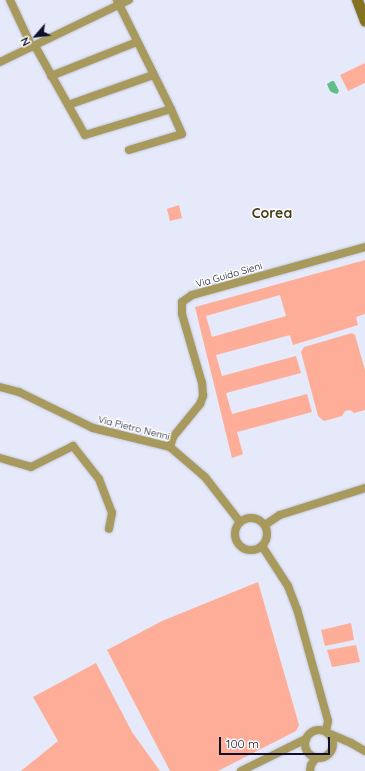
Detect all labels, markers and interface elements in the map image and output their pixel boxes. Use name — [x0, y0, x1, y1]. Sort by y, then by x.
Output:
north arrow — [16, 16, 56, 56]
text: N — [17, 35, 33, 48]
district label: Corea — [252, 205, 292, 221]
street label: Via Guido Sieni — [194, 260, 264, 290]
street label: Via Pietro Nenni — [97, 413, 171, 443]
scale bar — [221, 729, 332, 755]
text: 100 m — [226, 736, 259, 751]

